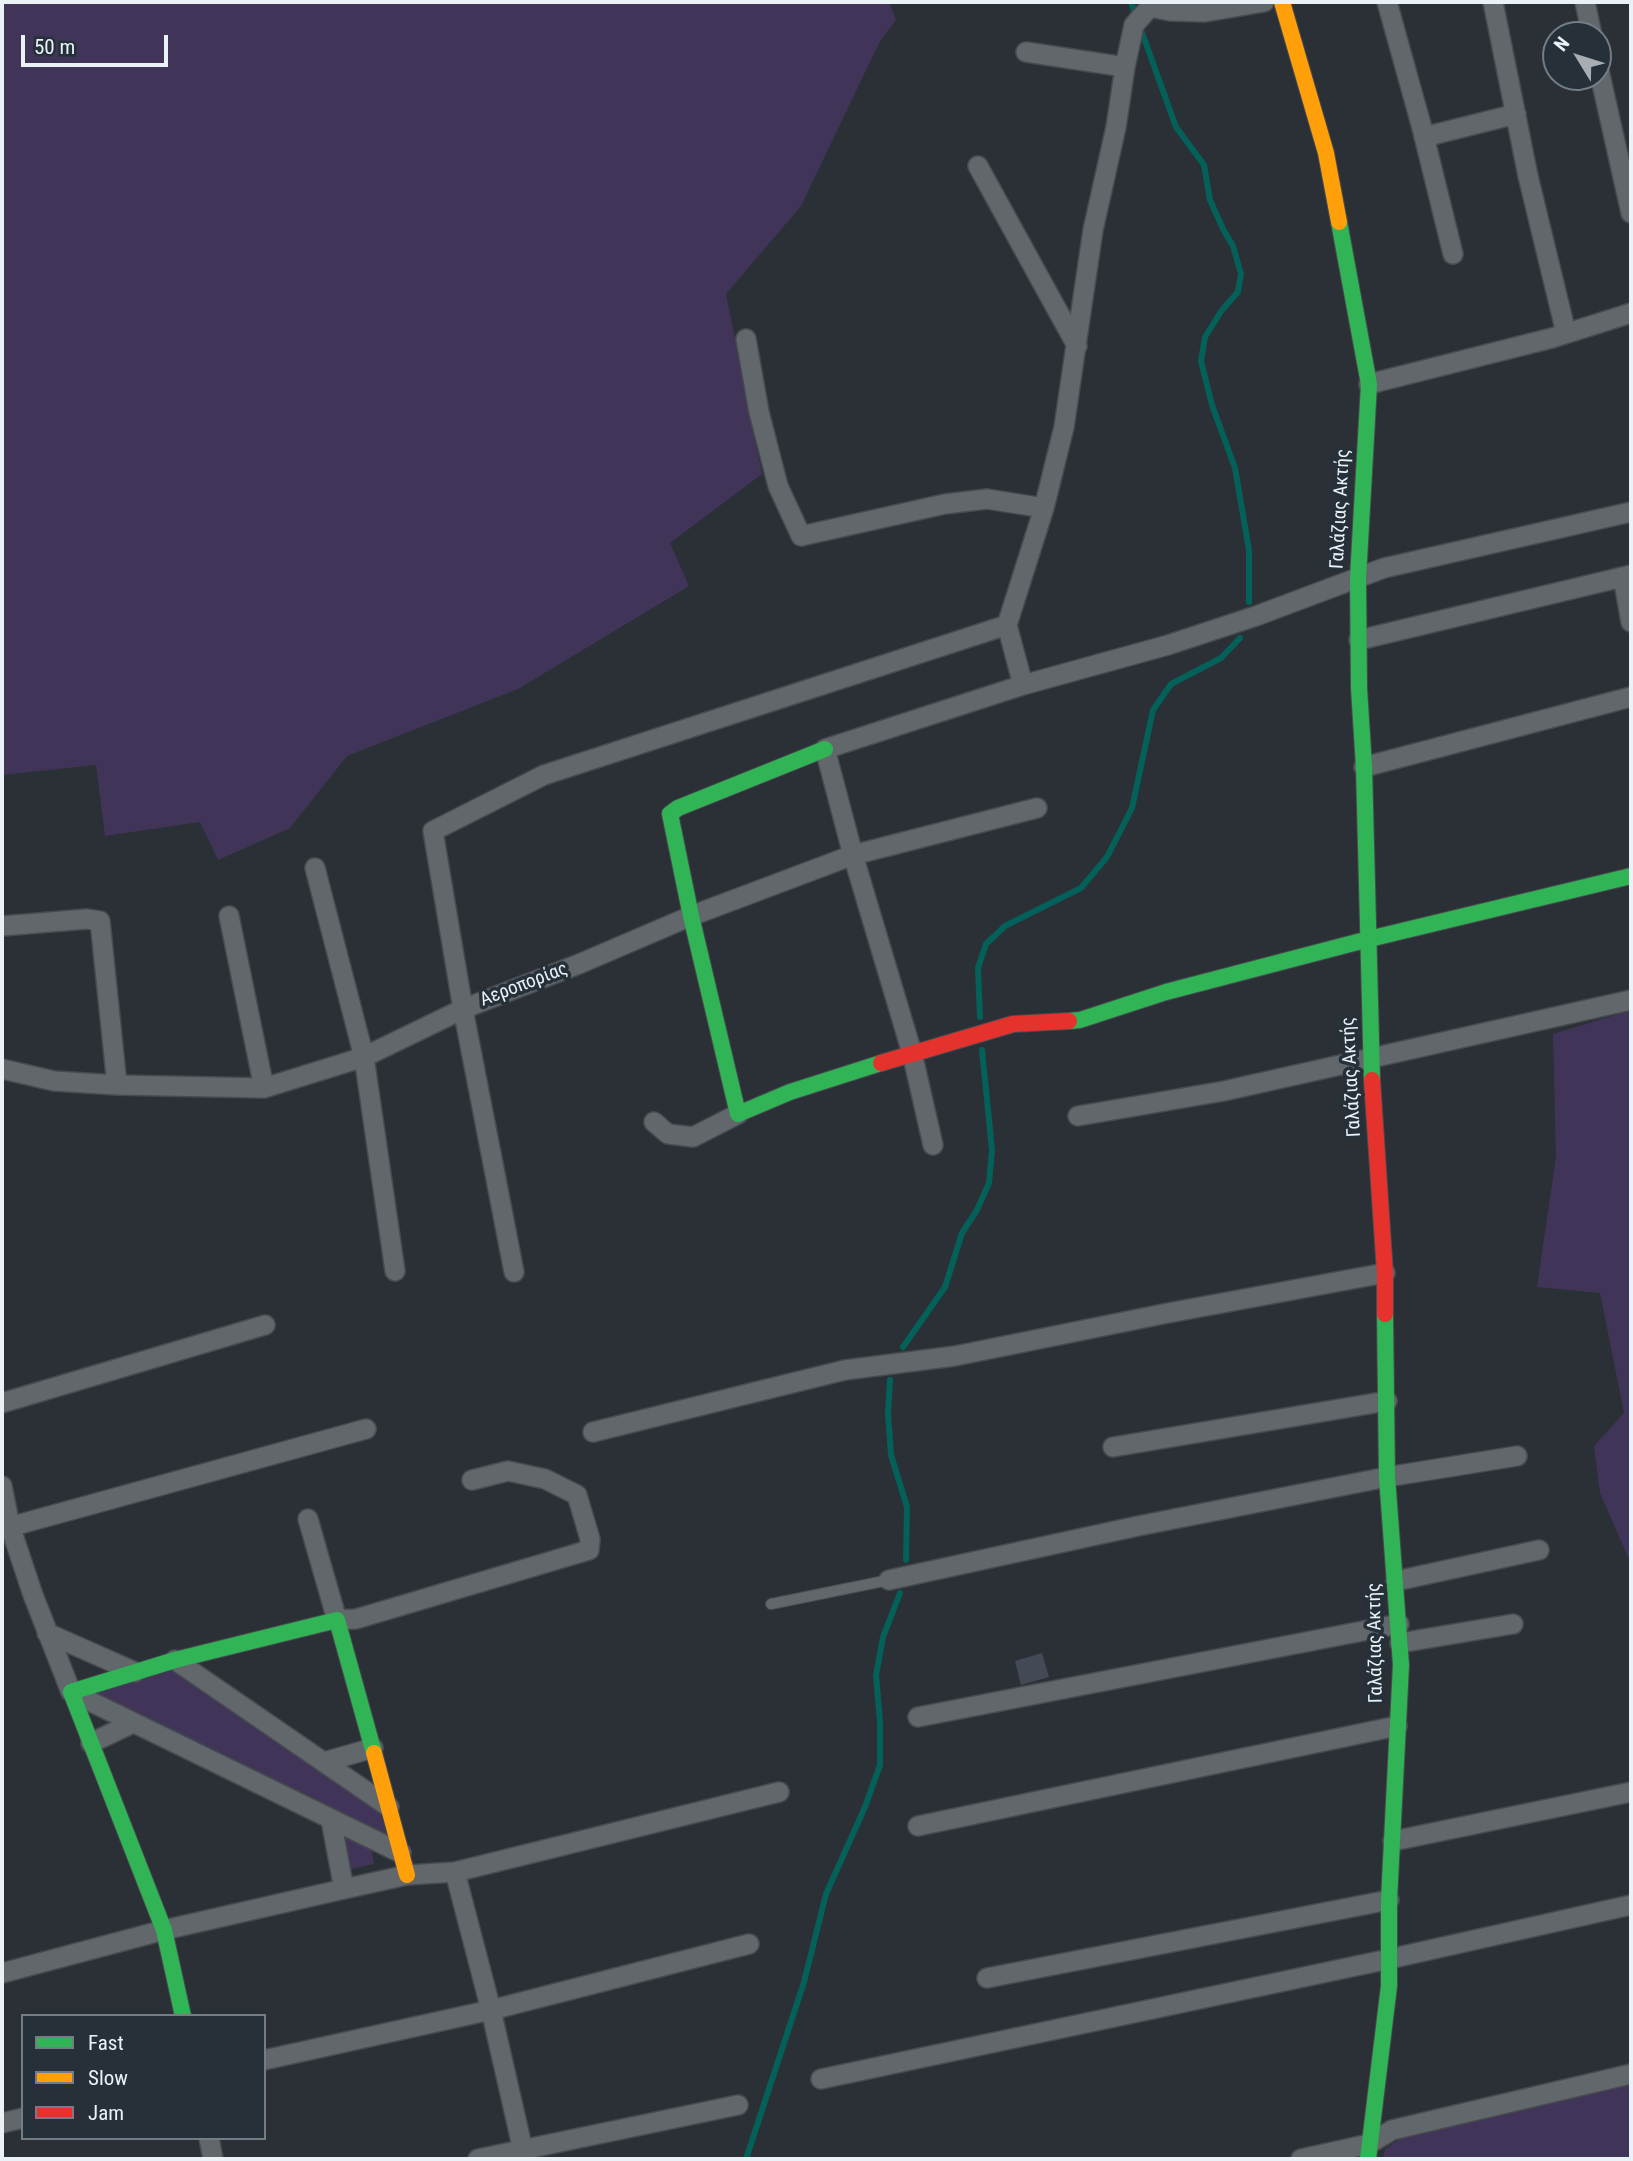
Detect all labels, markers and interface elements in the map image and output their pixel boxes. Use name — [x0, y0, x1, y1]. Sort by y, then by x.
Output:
scale bar — [24, 21, 172, 65]
north arrow — [1542, 21, 1612, 91]
text: N — [1549, 32, 1574, 56]
text: 50 m — [34, 35, 75, 59]
street label: Γαλάζιας Ακτής — [1326, 448, 1356, 570]
street label: Αεροπορίας — [477, 958, 571, 1012]
street label: Γαλάζιας Ακτής — [1337, 1016, 1367, 1138]
street label: Γαλάζιας Ακτής — [1364, 1583, 1388, 1703]
legend — [21, 2014, 266, 2140]
text: Fast — [88, 2031, 124, 2055]
text: Slow — [88, 2066, 128, 2090]
text: Jam — [88, 2101, 124, 2125]

